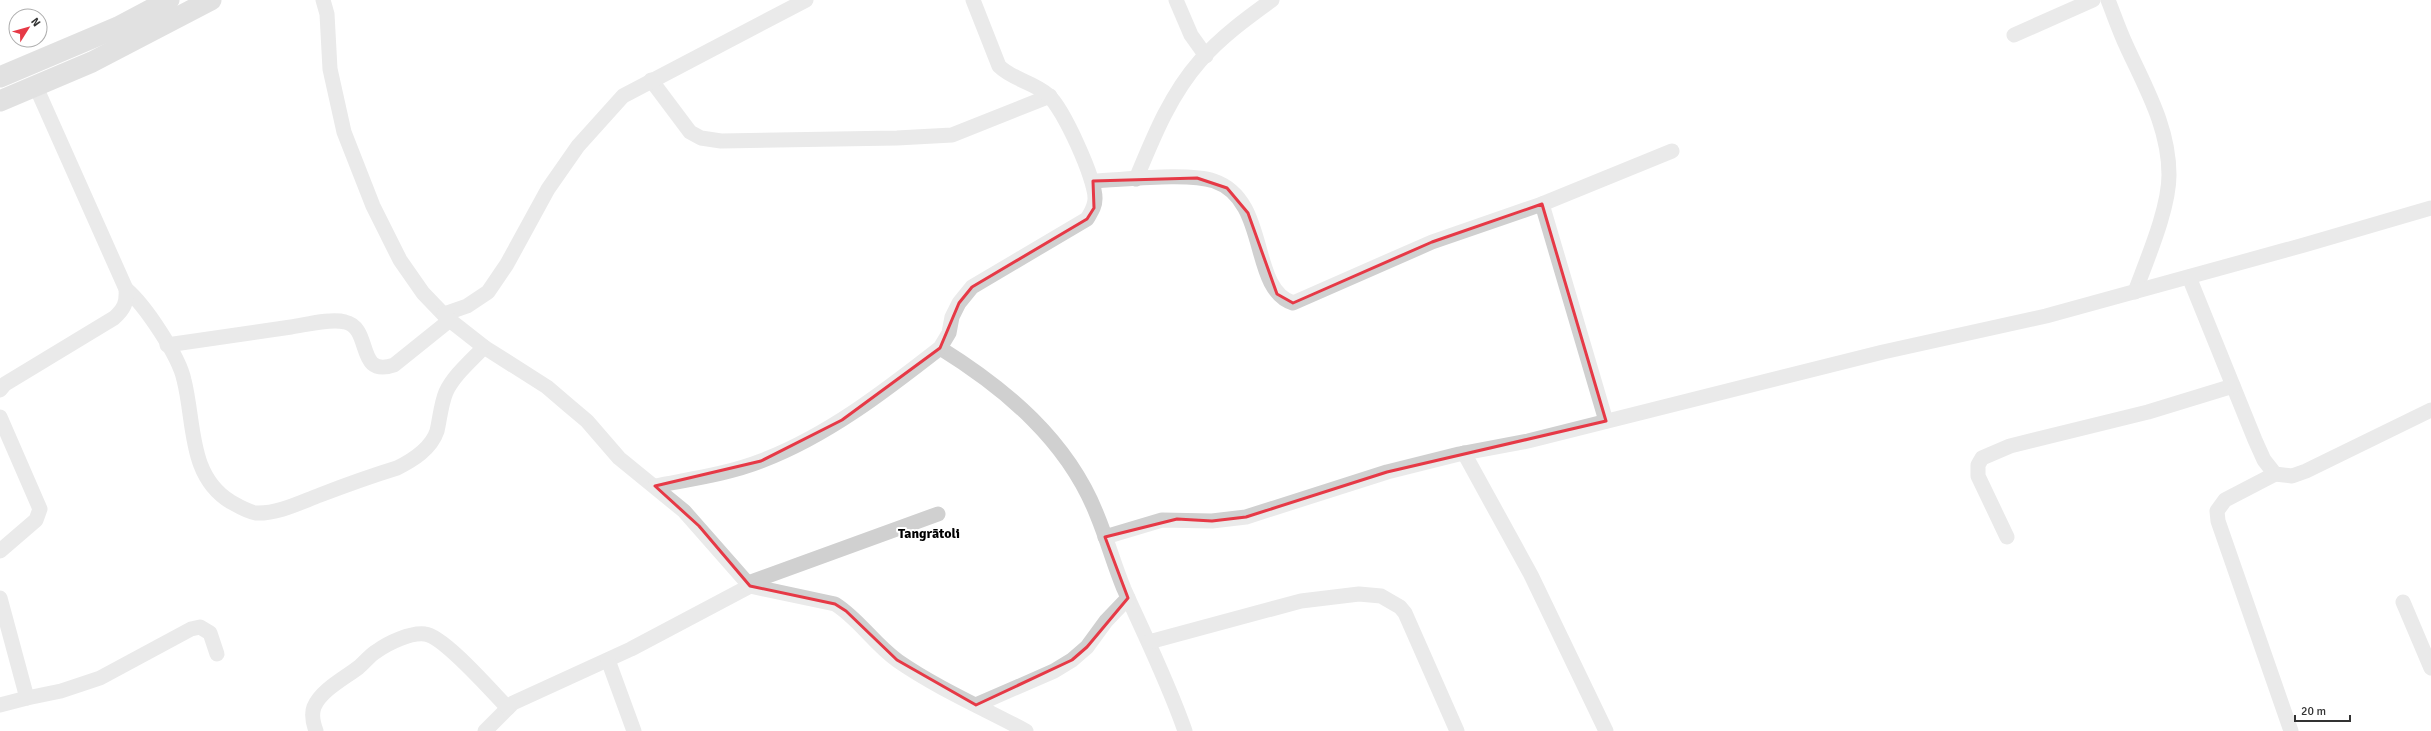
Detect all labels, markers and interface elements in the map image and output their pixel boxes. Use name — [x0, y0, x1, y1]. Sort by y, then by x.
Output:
north arrow — [8, 8, 48, 48]
text: N — [28, 15, 43, 29]
district label: Tangrātoli — [898, 525, 960, 542]
scale bar — [2295, 697, 2350, 723]
text: 20 m — [2301, 704, 2326, 719]

